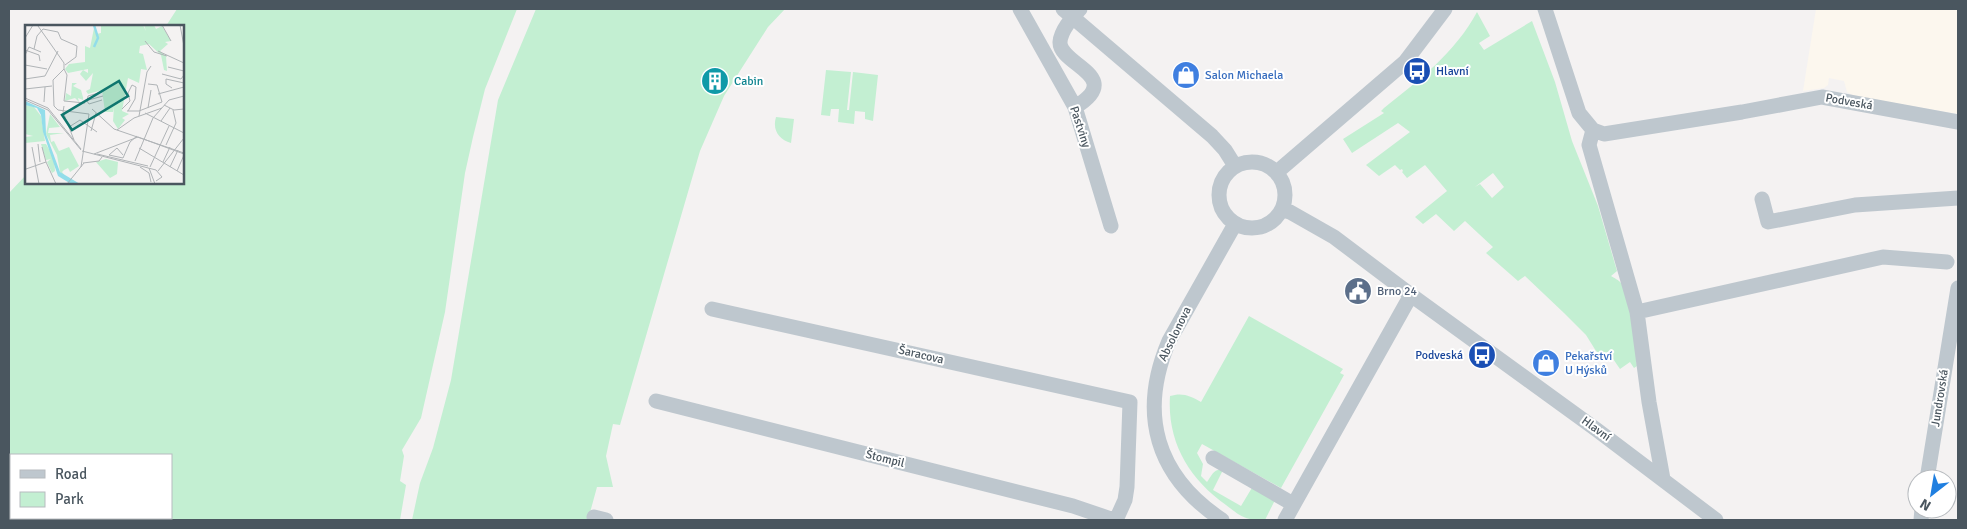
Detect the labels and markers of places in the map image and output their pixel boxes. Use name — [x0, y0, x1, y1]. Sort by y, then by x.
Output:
bus stop icon: Hlavní — [1402, 56, 1432, 86]
shop icon: Salon Michaela — [1171, 60, 1201, 90]
place label: Hlavní — [1436, 64, 1470, 79]
building icon: Cabin — [700, 66, 730, 96]
place label: Salon Michaela — [1205, 68, 1283, 83]
place label: Cabin — [734, 74, 763, 89]
public building icon: Brno 24 — [1343, 276, 1373, 306]
place label: Brno 24 — [1377, 284, 1417, 299]
bus stop icon: Podveská — [1467, 340, 1497, 370]
place label: Podveská — [1415, 348, 1463, 363]
shop icon: Pekařství U Hýsků — [1531, 348, 1561, 378]
place label: Pekařství U Hýsků — [1565, 349, 1613, 378]

